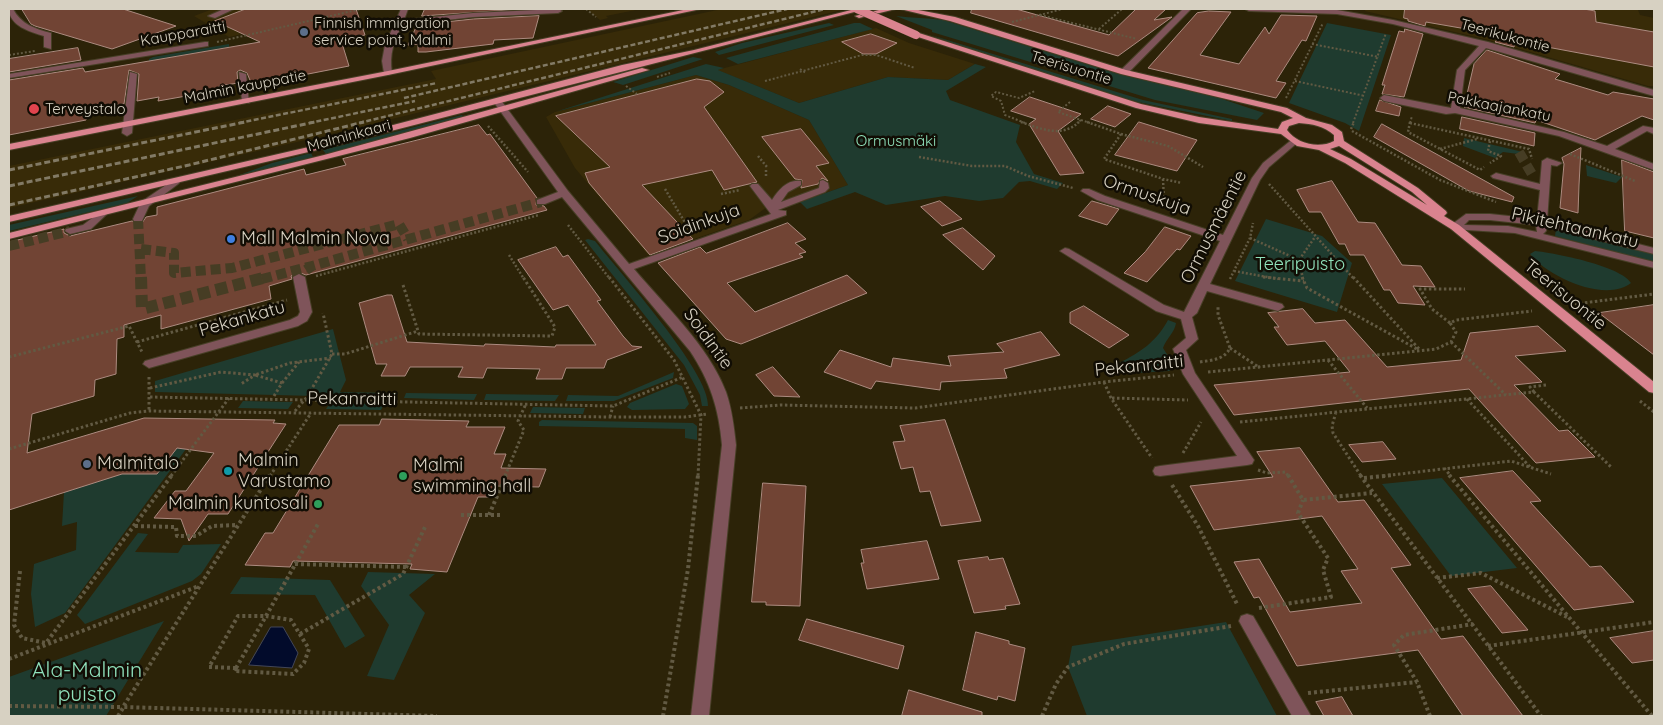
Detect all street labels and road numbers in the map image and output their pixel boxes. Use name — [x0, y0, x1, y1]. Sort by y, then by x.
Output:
street label: Teerikukontie — [1458, 15, 1552, 57]
street label: Kaupparaitti — [139, 18, 227, 50]
street label: Teerisuontie — [1029, 47, 1113, 89]
street label: Malmin kauppatie — [182, 66, 308, 108]
street label: Pakkaajankatu — [1446, 88, 1552, 126]
street label: Malminkaari — [305, 116, 393, 156]
street label: Ormusmäentie — [1176, 167, 1252, 287]
street label: Ormuskuja — [1100, 170, 1194, 220]
street label: Soidinkuja — [655, 199, 743, 249]
street label: Pikitehtaankatu — [1509, 203, 1641, 253]
street label: Teerisuontie — [1519, 255, 1611, 335]
street label: Pekankatu — [197, 296, 287, 342]
street label: Soidintie — [679, 304, 737, 374]
street label: Pekanraitti — [1094, 351, 1184, 381]
street label: Pekanraitti — [307, 387, 397, 411]

